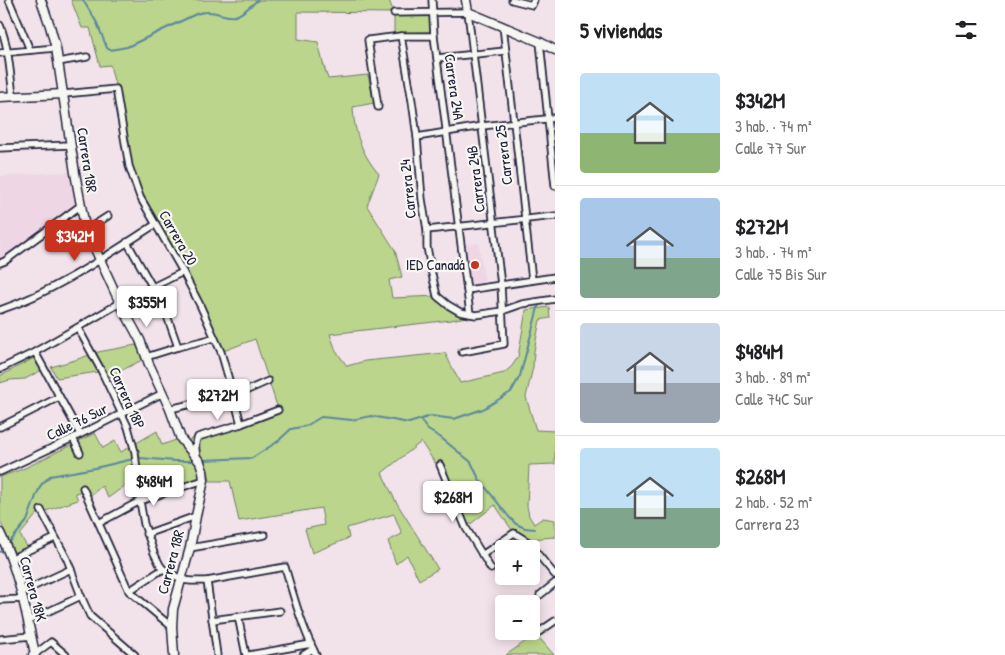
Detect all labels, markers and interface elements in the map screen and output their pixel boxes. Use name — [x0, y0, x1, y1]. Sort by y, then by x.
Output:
text: 5 viviendas — [580, 16, 662, 45]
icon: filters — [952, 16, 980, 44]
street label: Carrera 24A — [439, 52, 470, 122]
text: $342M — [735, 86, 785, 115]
icon: home — [620, 93, 680, 153]
text: 3 hab. · 74 m² — [735, 115, 812, 137]
street label: Carrera 25 — [489, 123, 518, 186]
street label: Carrera 18R — [72, 126, 103, 194]
text: Calle 77 Sur — [735, 137, 806, 159]
street label: Carrera 24B — [461, 145, 490, 214]
street label: Carrera 24 — [394, 158, 421, 220]
street label: Carrera 20 — [154, 206, 203, 269]
text: $272M — [735, 212, 788, 241]
icon: home — [620, 218, 680, 278]
pin: $342M — [40, 220, 110, 262]
text: $342M — [56, 225, 94, 247]
text: 3 hab. · 74 m² — [735, 241, 812, 263]
place label: IED Canadá — [406, 254, 465, 275]
marker: IED Canadá — [469, 259, 481, 271]
text: Calle 75 Bis Sur — [735, 263, 827, 285]
pin: $355M — [112, 286, 182, 328]
text: $355M — [128, 291, 166, 313]
text: $484M — [735, 337, 783, 366]
icon: home — [620, 343, 680, 403]
street label: Carrera 18P — [104, 363, 150, 432]
text: 3 hab. · 89 m² — [735, 366, 810, 388]
pin: $272M — [183, 378, 253, 421]
text: $272M — [198, 384, 238, 406]
text: Calle 74C Sur — [735, 388, 813, 410]
street label: Calle 76 Sur — [43, 398, 111, 445]
text: $268M — [735, 462, 785, 491]
pin: $484M — [119, 464, 189, 507]
icon: home — [620, 468, 680, 528]
text: $484M — [136, 470, 172, 492]
pin: $268M — [418, 480, 488, 523]
text: $268M — [434, 486, 472, 508]
text: 2 hab. · 52 m² — [735, 491, 812, 513]
text: Carrera 23 — [735, 513, 800, 535]
street label: Carrera 18R — [152, 527, 189, 596]
map controls — [495, 540, 540, 640]
button: + — [495, 540, 540, 585]
street label: Carrera 18K — [15, 554, 52, 624]
button: − — [495, 595, 540, 640]

